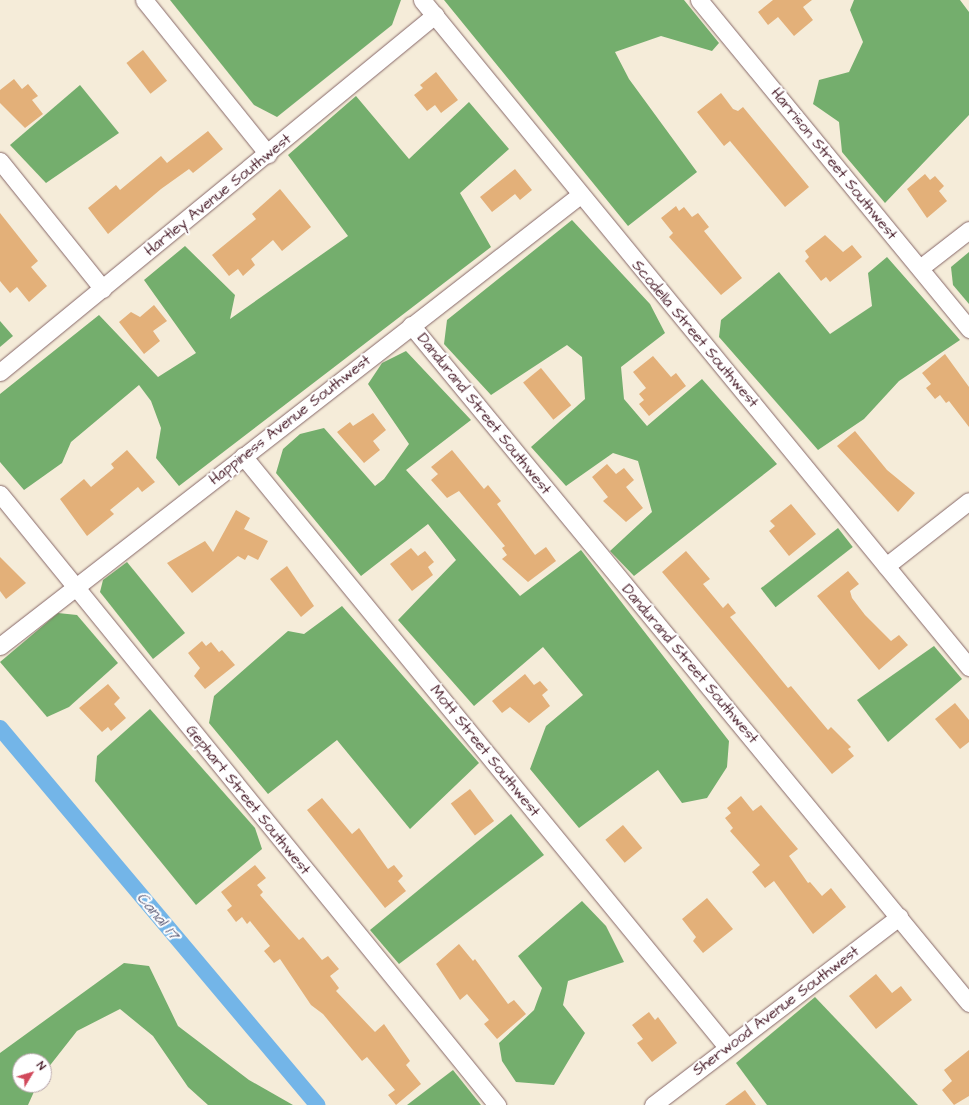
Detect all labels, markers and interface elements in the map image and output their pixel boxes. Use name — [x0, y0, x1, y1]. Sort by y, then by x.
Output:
street label: Harrison Street Southwest — [767, 84, 901, 244]
street label: Hartley Avenue Southwest — [141, 130, 295, 260]
street label: Scodella Street Southwest — [628, 257, 762, 411]
street label: Dandurand Street Southwest — [413, 330, 555, 498]
street label: Happiness Avenue Southwest — [206, 351, 374, 489]
street label: Dandurand Street Southwest — [618, 581, 762, 747]
street label: Mott Street Southwest — [426, 682, 544, 820]
street label: Gephart Street Southwest — [182, 721, 314, 879]
water label: Canal 17 — [133, 888, 183, 944]
street label: Sherwood Avenue Southwest — [689, 942, 863, 1080]
north arrow — [12, 1053, 52, 1093]
text: N — [33, 1059, 49, 1073]

